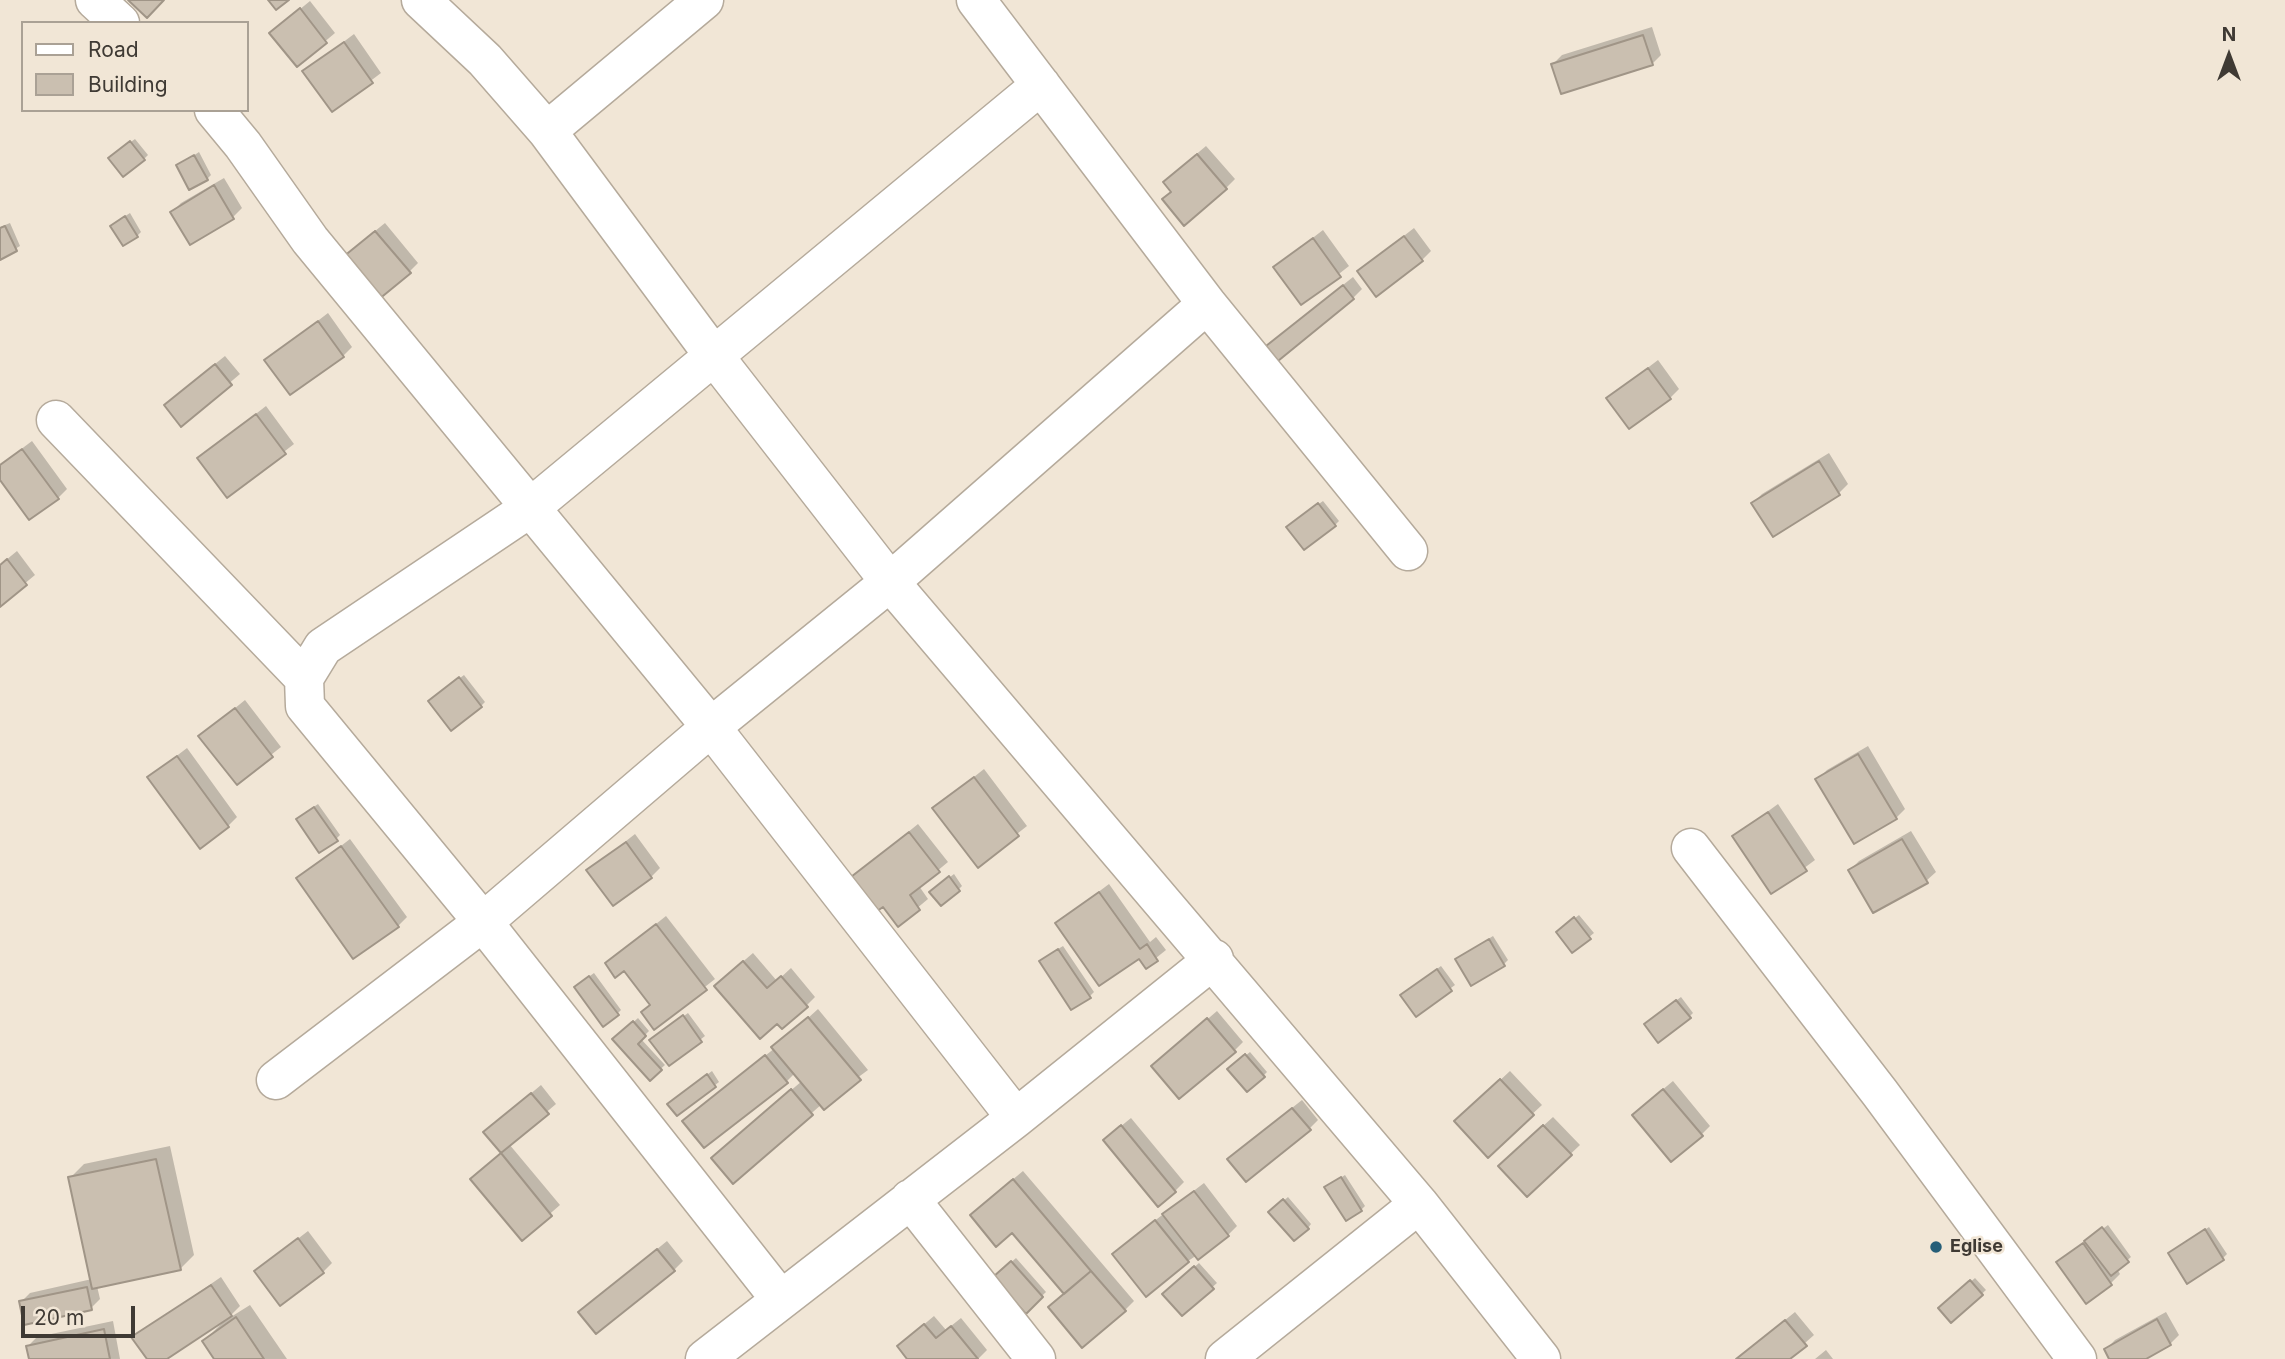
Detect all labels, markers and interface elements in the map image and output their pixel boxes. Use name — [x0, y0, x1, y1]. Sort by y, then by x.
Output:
legend — [21, 21, 248, 112]
north arrow — [2194, 21, 2264, 91]
text: N — [2222, 23, 2236, 46]
text: Road — [88, 37, 139, 62]
text: Building — [88, 72, 168, 97]
place label: Eglise — [1950, 1236, 2003, 1258]
marker: Eglise — [1928, 1239, 1944, 1255]
scale bar — [24, 1292, 138, 1336]
text: 20 m — [34, 1305, 84, 1330]

